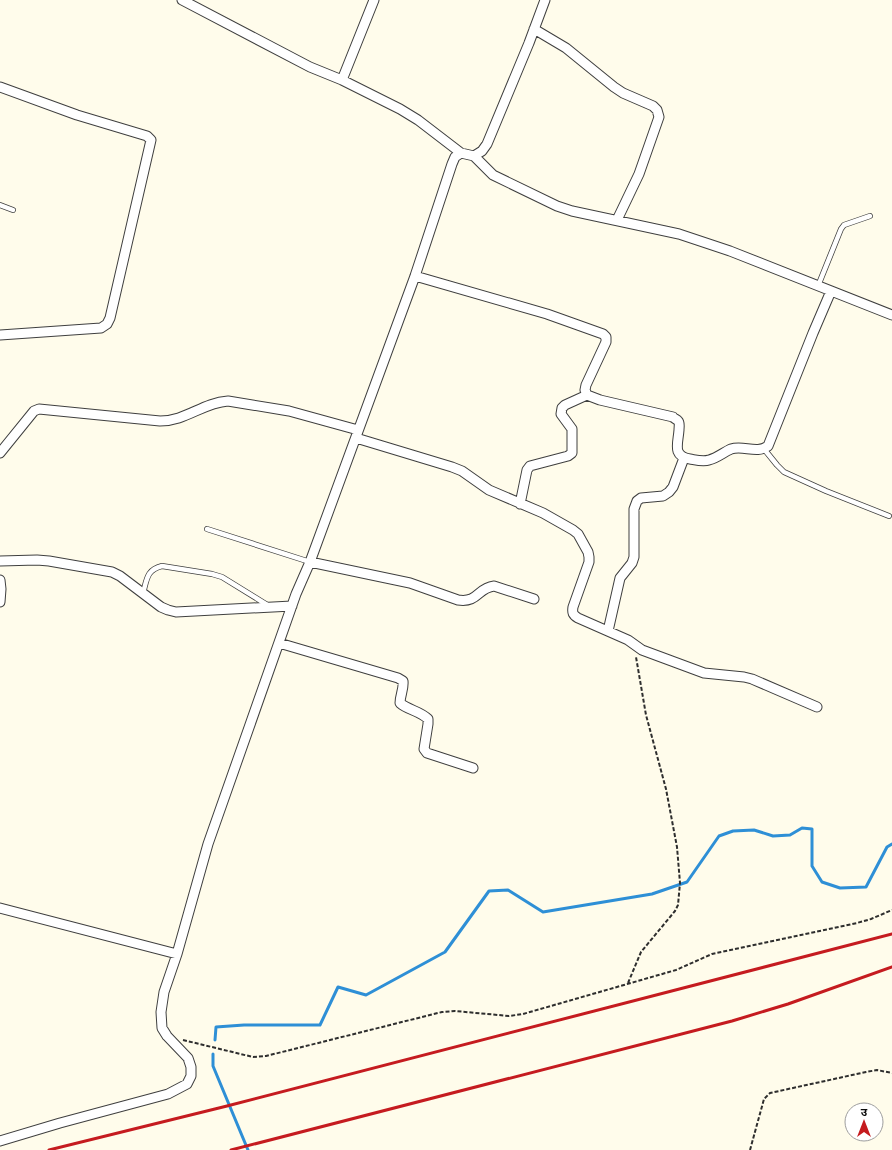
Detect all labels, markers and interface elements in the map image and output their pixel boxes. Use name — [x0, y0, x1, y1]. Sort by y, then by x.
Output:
north arrow — [844, 1102, 884, 1142]
text: उ — [861, 1106, 868, 1119]

